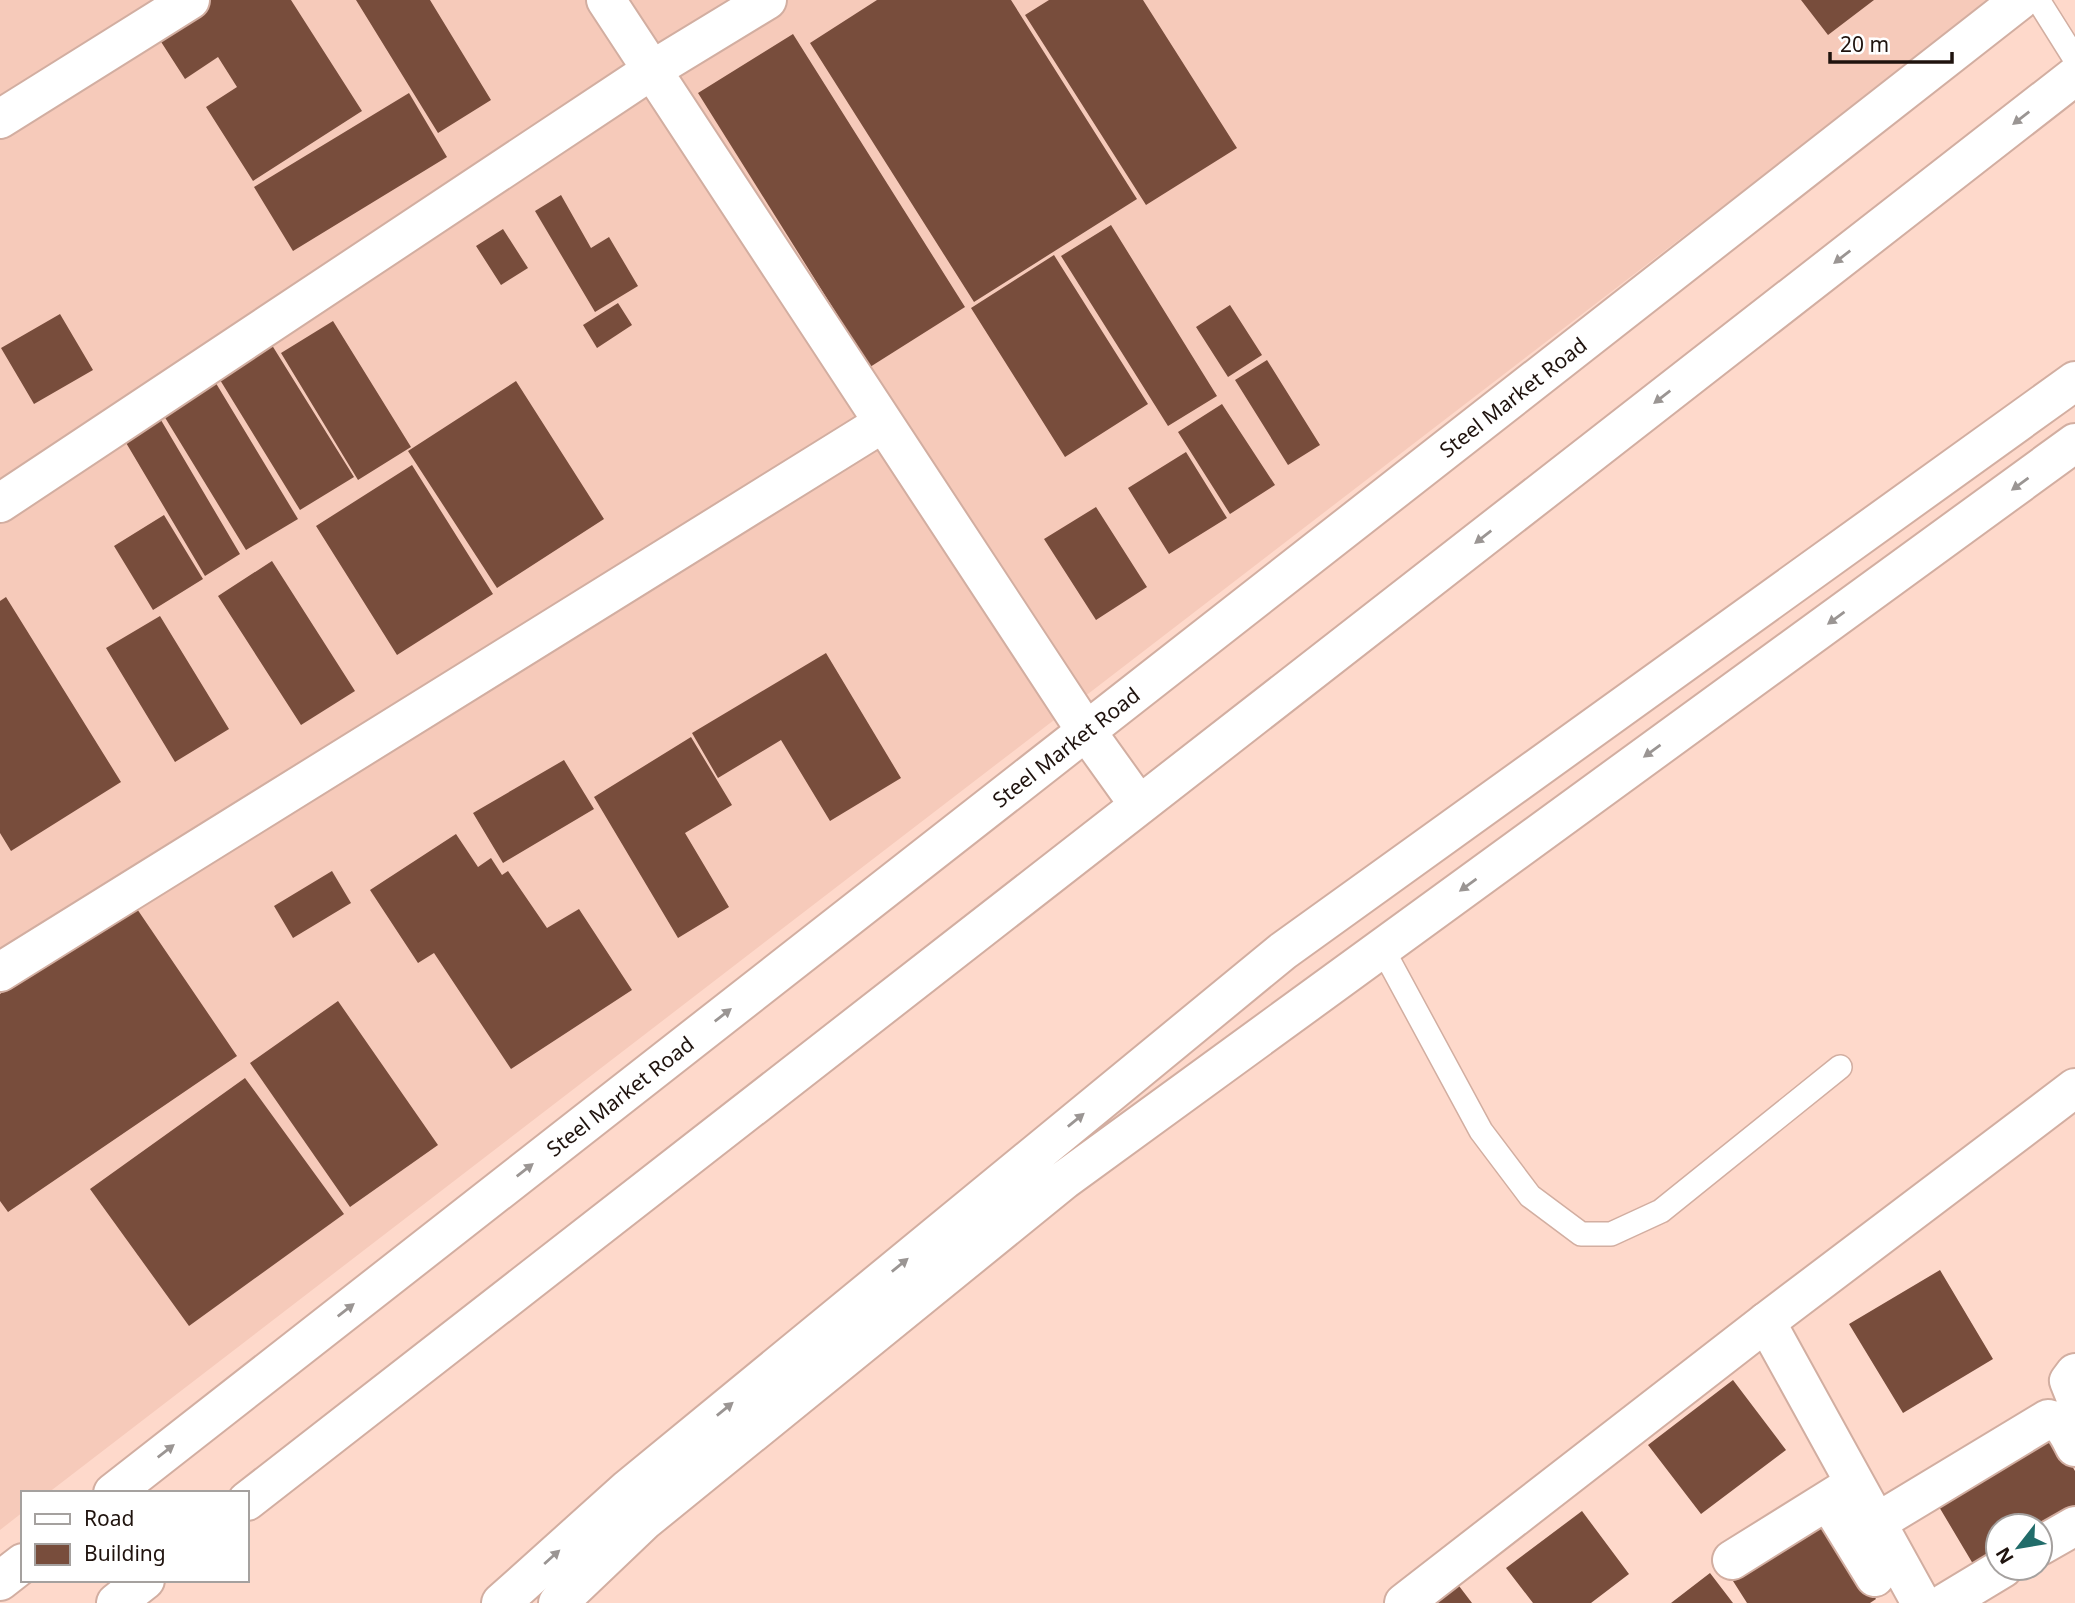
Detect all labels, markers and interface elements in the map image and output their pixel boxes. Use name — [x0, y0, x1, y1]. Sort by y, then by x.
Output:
scale bar — [1830, 21, 1952, 65]
text: 20 m — [1840, 30, 1889, 58]
one-way arrow — [2013, 110, 2031, 125]
one-way arrow — [1833, 250, 1851, 265]
street label: Steel Market Road — [1434, 331, 1592, 463]
one-way arrow — [1654, 390, 1672, 405]
one-way arrow — [2011, 476, 2029, 490]
one-way arrow — [1474, 530, 1492, 544]
one-way arrow — [1827, 610, 1845, 624]
street label: Steel Market Road — [987, 681, 1145, 813]
one-way arrow — [1643, 744, 1661, 758]
one-way arrow — [1459, 878, 1477, 892]
one-way arrow — [715, 1008, 732, 1023]
street label: Steel Market Road — [541, 1030, 699, 1162]
one-way arrow — [1067, 1113, 1085, 1128]
one-way arrow — [515, 1163, 533, 1178]
one-way arrow — [892, 1258, 909, 1273]
one-way arrow — [336, 1303, 354, 1318]
one-way arrow — [715, 1402, 733, 1417]
one-way arrow — [157, 1443, 175, 1458]
legend — [21, 1491, 248, 1582]
text: Road — [84, 1504, 134, 1532]
north arrow — [1984, 1512, 2054, 1582]
text: Building — [84, 1539, 166, 1567]
text: N — [1989, 1542, 2020, 1569]
one-way arrow — [543, 1550, 560, 1566]

